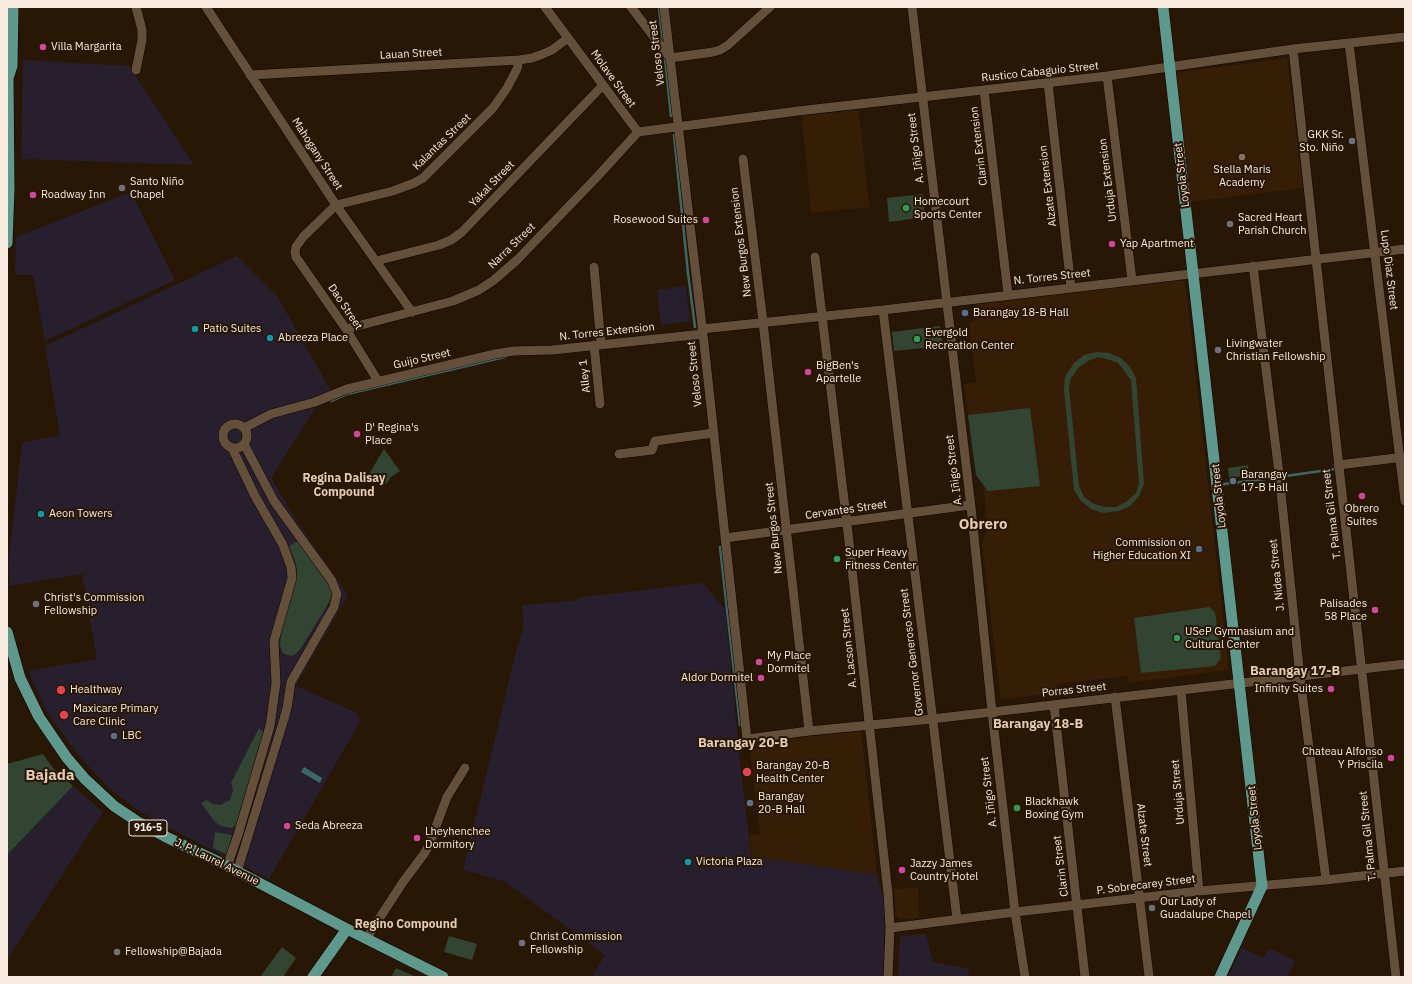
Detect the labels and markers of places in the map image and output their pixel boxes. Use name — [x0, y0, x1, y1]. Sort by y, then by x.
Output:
place label: Villa Margarita — [51, 40, 122, 54]
marker: Villa Margarita — [38, 42, 48, 52]
place label: GKK Sr. Sto. Niño — [1299, 128, 1344, 154]
marker: GKK Sr. Sto. Niño — [1347, 136, 1357, 146]
marker: Stella Maris Academy — [1237, 152, 1247, 162]
place label: Stella Maris Academy — [1213, 163, 1271, 189]
place label: Santo Niño Chapel — [130, 175, 184, 201]
marker: Santo Niño Chapel — [117, 183, 127, 193]
place label: Roadway Inn — [41, 188, 105, 202]
marker: Roadway Inn — [28, 190, 38, 200]
place label: Homecourt Sports Center — [914, 195, 982, 221]
marker: Homecourt Sports Center — [901, 203, 911, 213]
place label: Sacred Heart Parish Church — [1238, 211, 1307, 237]
place label: Rosewood Suites — [613, 213, 698, 227]
marker: Rosewood Suites — [701, 215, 711, 225]
marker: Sacred Heart Parish Church — [1225, 219, 1235, 229]
place label: Yap Apartment — [1120, 237, 1194, 251]
marker: Yap Apartment — [1107, 239, 1117, 249]
place label: Barangay 18-B Hall — [973, 306, 1069, 320]
marker: Barangay 18-B Hall — [960, 308, 970, 318]
place label: Patio Suites — [203, 322, 261, 336]
marker: Patio Suites — [190, 324, 200, 334]
place label: Evergold Recreation Center — [925, 326, 1014, 352]
place label: Abreeza Place — [278, 331, 348, 345]
marker: Abreeza Place — [265, 333, 275, 343]
marker: Evergold Recreation Center — [912, 334, 922, 344]
place label: Livingwater Christian Fellowship — [1226, 337, 1326, 363]
marker: Livingwater Christian Fellowship — [1213, 345, 1223, 355]
place label: BigBen's Apartelle — [816, 359, 861, 385]
marker: BigBen's Apartelle — [803, 367, 813, 377]
place label: D' Regina's Place — [365, 421, 419, 447]
marker: D' Regina's Place — [352, 429, 362, 439]
place label: Barangay 17-B Hall — [1241, 468, 1288, 494]
marker: Barangay 17-B Hall — [1228, 476, 1238, 486]
marker: Obrero Suites — [1357, 491, 1367, 501]
place label: Obrero Suites — [1345, 502, 1379, 528]
place label: Aeon Towers — [49, 507, 113, 521]
marker: Aeon Towers — [36, 509, 46, 519]
place label: Commission on Higher Education XI — [1093, 536, 1191, 562]
marker: Commission on Higher Education XI — [1194, 544, 1204, 554]
place label: Super Heavy Fitness Center — [845, 546, 916, 572]
marker: Super Heavy Fitness Center — [832, 554, 842, 564]
place label: Christ's Commission Fellowship — [44, 591, 144, 617]
place label: Palisades 58 Place — [1320, 597, 1367, 623]
marker: Christ's Commission Fellowship — [31, 599, 41, 609]
marker: Palisades 58 Place — [1370, 605, 1380, 615]
place label: USeP Gymnasium and Cultural Center — [1185, 625, 1294, 651]
marker: USeP Gymnasium and Cultural Center — [1172, 633, 1182, 643]
place label: My Place Dormitel — [767, 649, 811, 675]
marker: My Place Dormitel — [754, 657, 764, 667]
place label: Aldor Dormitel — [681, 671, 753, 685]
marker: Aldor Dormitel — [756, 673, 766, 683]
place label: Infinity Suites — [1255, 682, 1323, 696]
place label: Healthway — [70, 683, 122, 697]
marker: Healthway — [55, 684, 67, 696]
marker: Infinity Suites — [1326, 684, 1336, 694]
place label: Maxicare Primary Care Clinic — [73, 702, 159, 728]
marker: Maxicare Primary Care Clinic — [58, 709, 70, 721]
place label: LBC — [122, 729, 142, 743]
marker: LBC — [109, 731, 119, 741]
place label: Chateau Alfonso Y Priscila — [1302, 745, 1383, 771]
marker: Chateau Alfonso Y Priscila — [1386, 753, 1396, 763]
place label: Barangay 20-B Health Center — [756, 759, 830, 785]
marker: Barangay 20-B Health Center — [741, 766, 753, 778]
place label: Barangay 20-B Hall — [758, 790, 805, 816]
place label: Blackhawk Boxing Gym — [1025, 795, 1084, 821]
marker: Barangay 20-B Hall — [745, 798, 755, 808]
marker: Blackhawk Boxing Gym — [1012, 803, 1022, 813]
place label: Seda Abreeza — [295, 819, 363, 833]
marker: Seda Abreeza — [282, 821, 292, 831]
place label: Lheyhenchee Dormitory — [425, 825, 491, 851]
marker: Lheyhenchee Dormitory — [412, 833, 422, 843]
place label: Victoria Plaza — [696, 855, 763, 869]
marker: Victoria Plaza — [683, 857, 693, 867]
place label: Jazzy James Country Hotel — [910, 857, 978, 883]
marker: Jazzy James Country Hotel — [897, 865, 907, 875]
place label: Our Lady of Guadalupe Chapel — [1160, 895, 1251, 921]
marker: Our Lady of Guadalupe Chapel — [1147, 903, 1157, 913]
place label: Christ Commission Fellowship — [530, 930, 622, 956]
marker: Christ Commission Fellowship — [517, 938, 527, 948]
place label: Fellowship@Bajada — [125, 945, 222, 959]
marker: Fellowship@Bajada — [112, 947, 122, 957]

